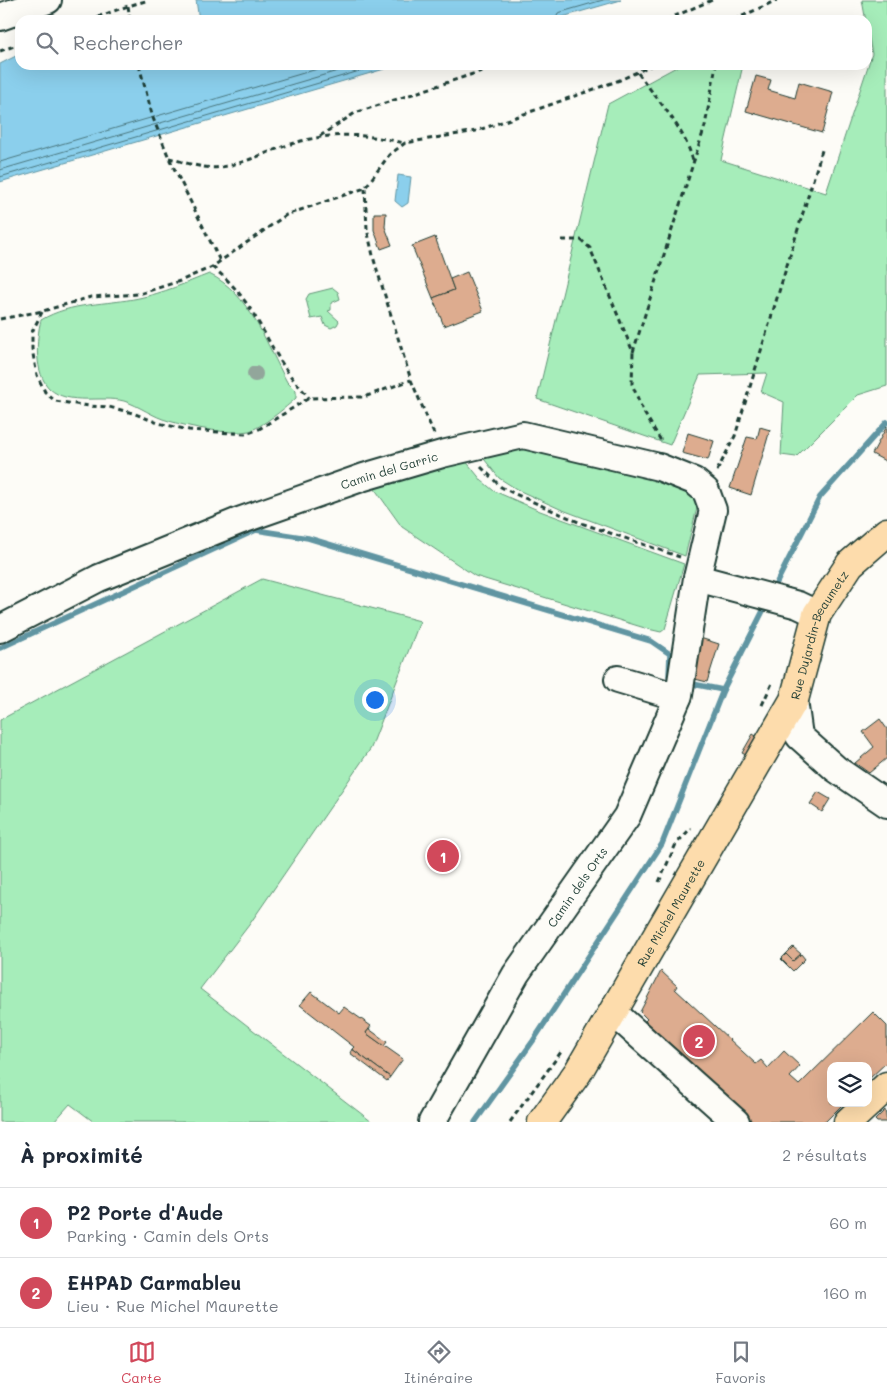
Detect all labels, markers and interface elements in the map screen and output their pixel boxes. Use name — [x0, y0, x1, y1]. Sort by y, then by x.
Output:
search box — [15, 15, 872, 70]
icon: search — [33, 29, 61, 57]
text: Rechercher — [73, 30, 183, 55]
street label: Camin del Garric — [338, 448, 440, 493]
street label: Rue Dujardin-Beaumetz — [786, 567, 852, 701]
your location — [362, 687, 388, 713]
pin: 1 — [427, 837, 459, 875]
street label: Camin dels Orts — [543, 844, 611, 930]
street label: Rue Michel Maurette — [633, 856, 708, 969]
pin: 2 — [683, 1022, 715, 1060]
map controls — [827, 1062, 872, 1107]
button: layers — [827, 1062, 872, 1107]
text: À proximité — [20, 1141, 143, 1168]
text: 2 résultats — [782, 1144, 867, 1165]
text: P2 Porte d'Aude — [67, 1200, 223, 1225]
text: 1 — [32, 1212, 40, 1233]
text: 60 m — [830, 1212, 867, 1233]
text: Parking · Camin dels Orts — [67, 1225, 269, 1246]
text: EHPAD Carmableu — [67, 1270, 241, 1295]
text: 2 — [32, 1282, 40, 1303]
text: 160 m — [822, 1282, 867, 1303]
text: Lieu · Rue Michel Maurette — [67, 1295, 279, 1316]
tab: Carte — [121, 1338, 162, 1387]
tab: Itinéraire — [404, 1338, 473, 1387]
tab: Favoris — [715, 1338, 766, 1387]

